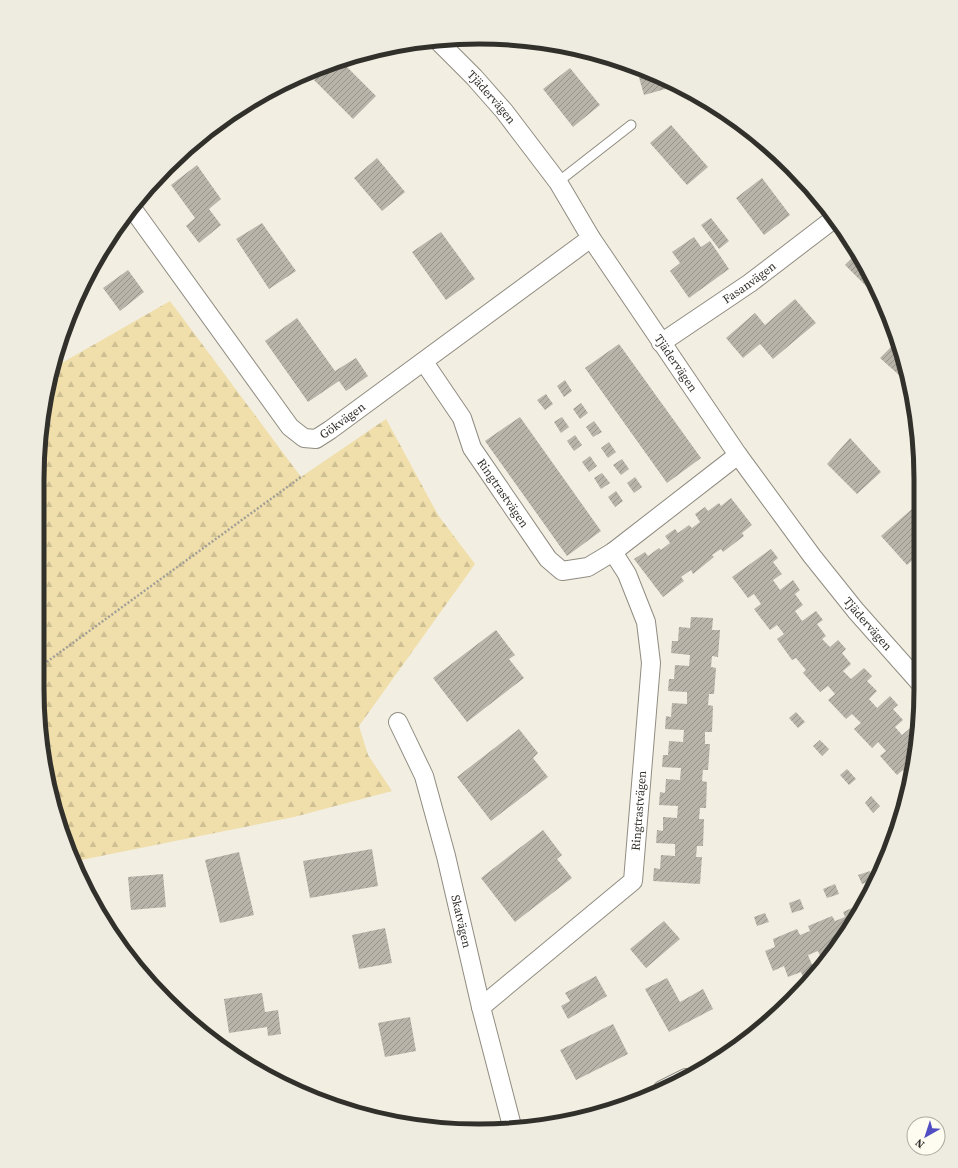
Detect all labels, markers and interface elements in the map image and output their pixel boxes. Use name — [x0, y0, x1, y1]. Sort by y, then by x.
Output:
street label: Tjädervägen — [464, 67, 519, 127]
street label: Fasanvägen — [719, 258, 779, 307]
street label: Tjädervägen — [651, 331, 701, 395]
street label: Gökvägen — [317, 399, 368, 443]
street label: Ringtrastvägen — [474, 455, 532, 531]
street label: Tjädervägen — [840, 594, 896, 654]
street label: Ringtrastvägen — [628, 770, 650, 851]
street label: Skatvägen — [447, 893, 475, 950]
north arrow — [906, 1116, 946, 1156]
text: N — [912, 1135, 928, 1152]

